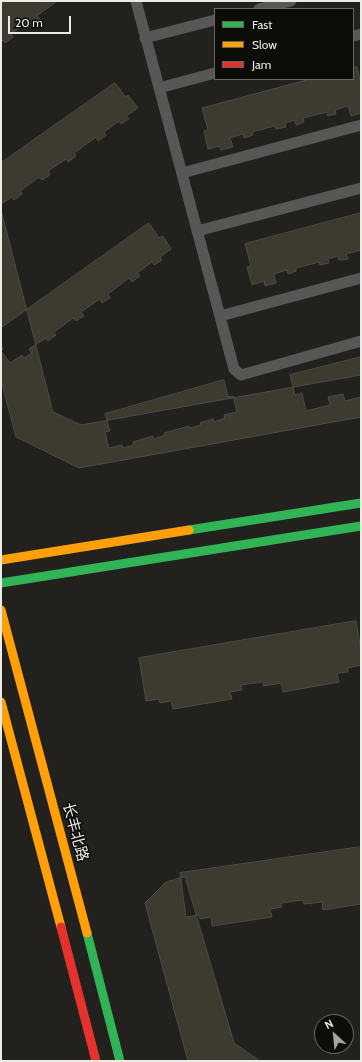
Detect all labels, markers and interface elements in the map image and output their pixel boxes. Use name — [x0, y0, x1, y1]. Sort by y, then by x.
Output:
scale bar — [10, 8, 73, 34]
legend — [214, 8, 354, 80]
text: 20 m — [15, 15, 43, 30]
text: Fast — [252, 17, 272, 32]
text: Slow — [252, 37, 277, 52]
text: Jam — [252, 57, 271, 72]
street label: 长丰北路 — [59, 801, 91, 863]
north arrow — [314, 1014, 354, 1054]
text: N — [322, 1016, 336, 1032]

